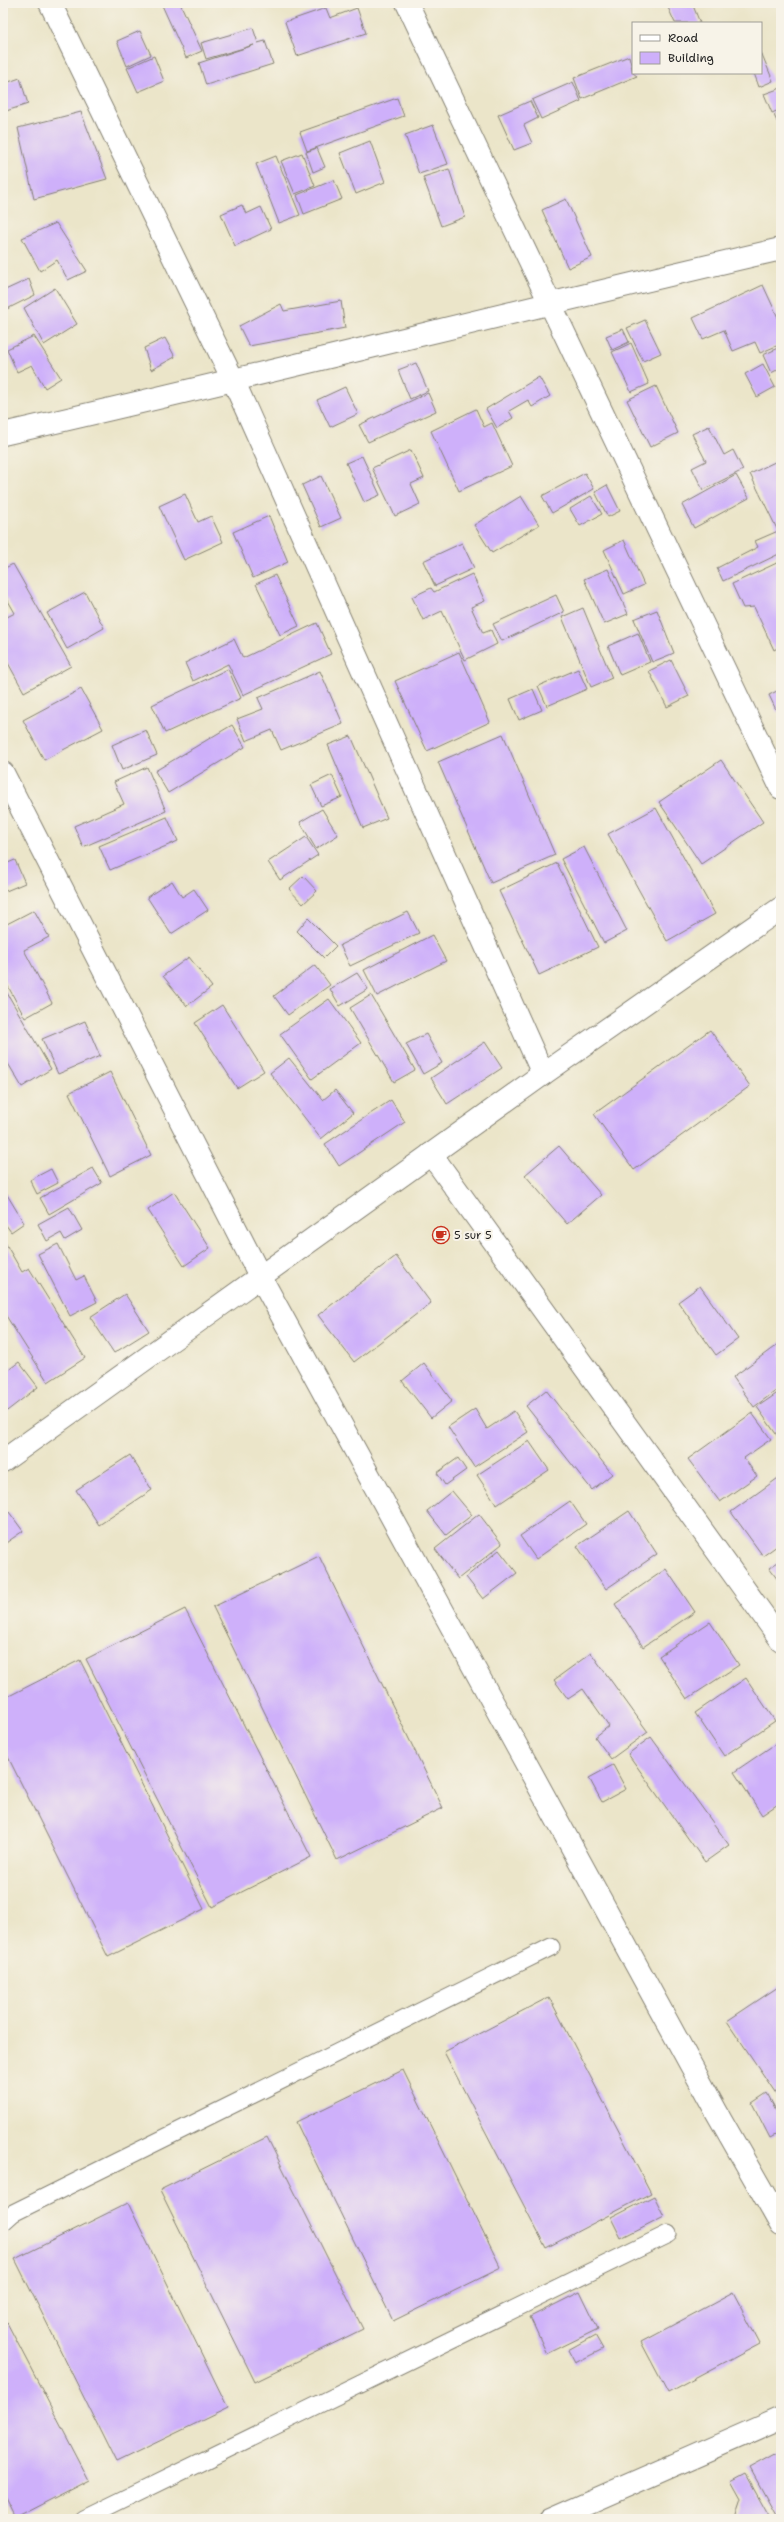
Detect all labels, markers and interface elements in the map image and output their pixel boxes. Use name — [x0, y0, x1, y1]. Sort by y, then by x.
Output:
legend — [632, 22, 762, 74]
text: Road — [668, 30, 699, 46]
text: Building — [668, 50, 714, 66]
cafe icon: 5 sur 5 — [431, 1225, 451, 1245]
place label: 5 sur 5 — [454, 1228, 492, 1243]

